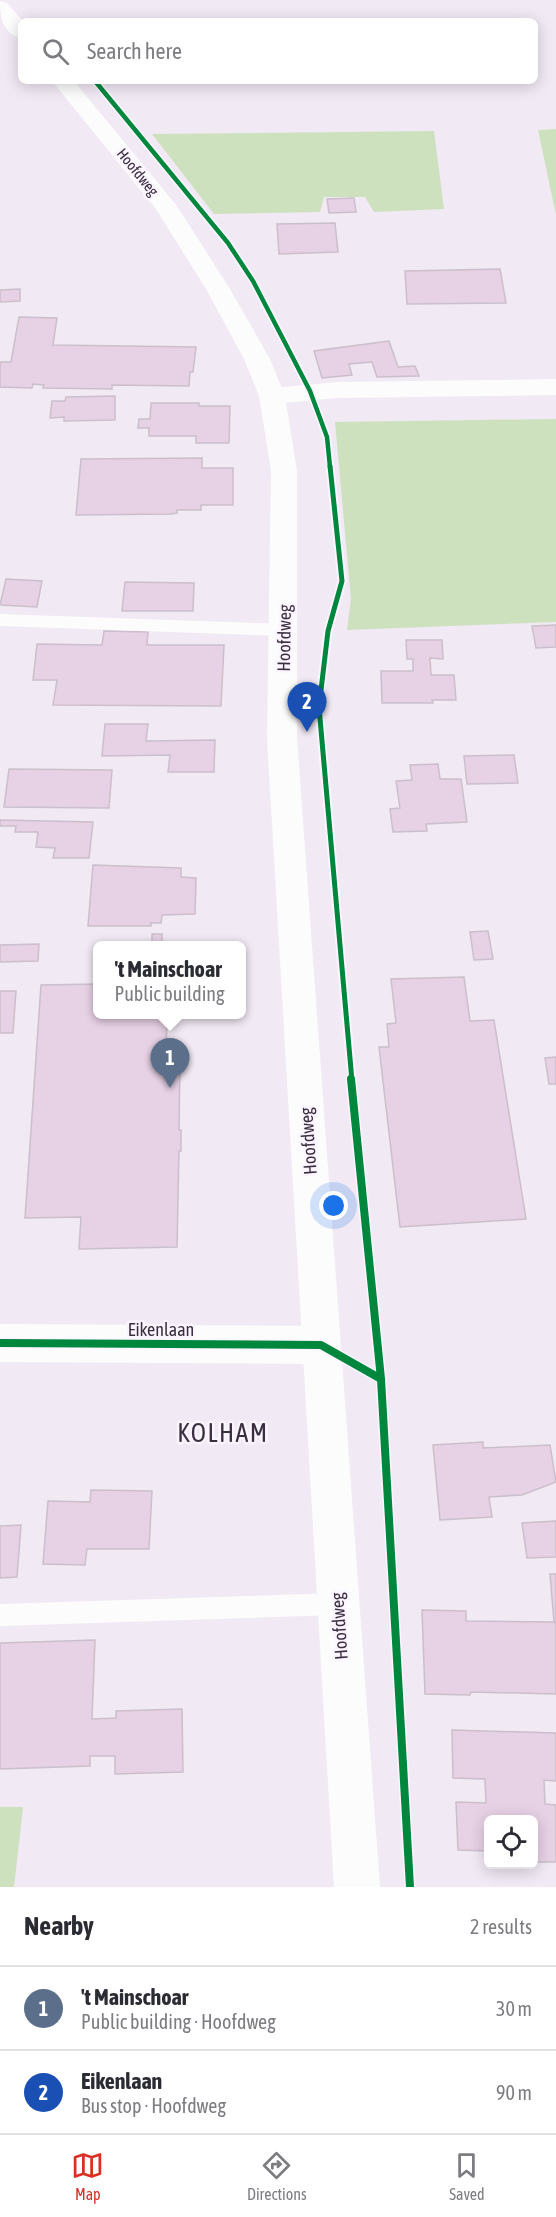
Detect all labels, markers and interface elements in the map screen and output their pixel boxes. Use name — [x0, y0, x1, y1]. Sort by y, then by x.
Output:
search box — [18, 18, 538, 84]
icon: search — [39, 35, 72, 68]
text: Search here — [87, 38, 182, 64]
street label: Hoofdweg — [114, 145, 163, 200]
street label: Hoofdweg — [273, 604, 295, 672]
pin: 2 — [288, 682, 326, 732]
popup — [93, 941, 246, 1019]
text: 't Mainschoar — [114, 956, 222, 982]
text: Public building — [114, 982, 225, 1005]
pin: 1 — [150, 1038, 190, 1088]
street label: Hoofdweg — [295, 1106, 321, 1175]
your location — [319, 1191, 348, 1220]
street label: Eikenlaan — [128, 1319, 194, 1340]
district label: KOLHAM — [177, 1418, 269, 1448]
street label: Hoofdweg — [326, 1591, 352, 1660]
map controls — [484, 1815, 538, 1869]
button: locate — [484, 1815, 538, 1869]
text: Nearby — [24, 1911, 94, 1941]
text: 2 results — [470, 1915, 532, 1938]
text: 't Mainschoar — [81, 1984, 188, 2010]
text: 1 — [39, 1997, 48, 2020]
text: 30 m — [496, 1997, 532, 2020]
text: Public building · Hoofdweg — [81, 2010, 276, 2033]
text: Eikenlaan — [81, 2068, 162, 2094]
text: 2 — [39, 2081, 48, 2104]
text: 90 m — [496, 2081, 532, 2104]
text: Bus stop · Hoofdweg — [81, 2094, 226, 2117]
tab: Map — [71, 2149, 104, 2203]
tab: Directions — [247, 2149, 307, 2203]
tab: Saved — [449, 2149, 485, 2203]

